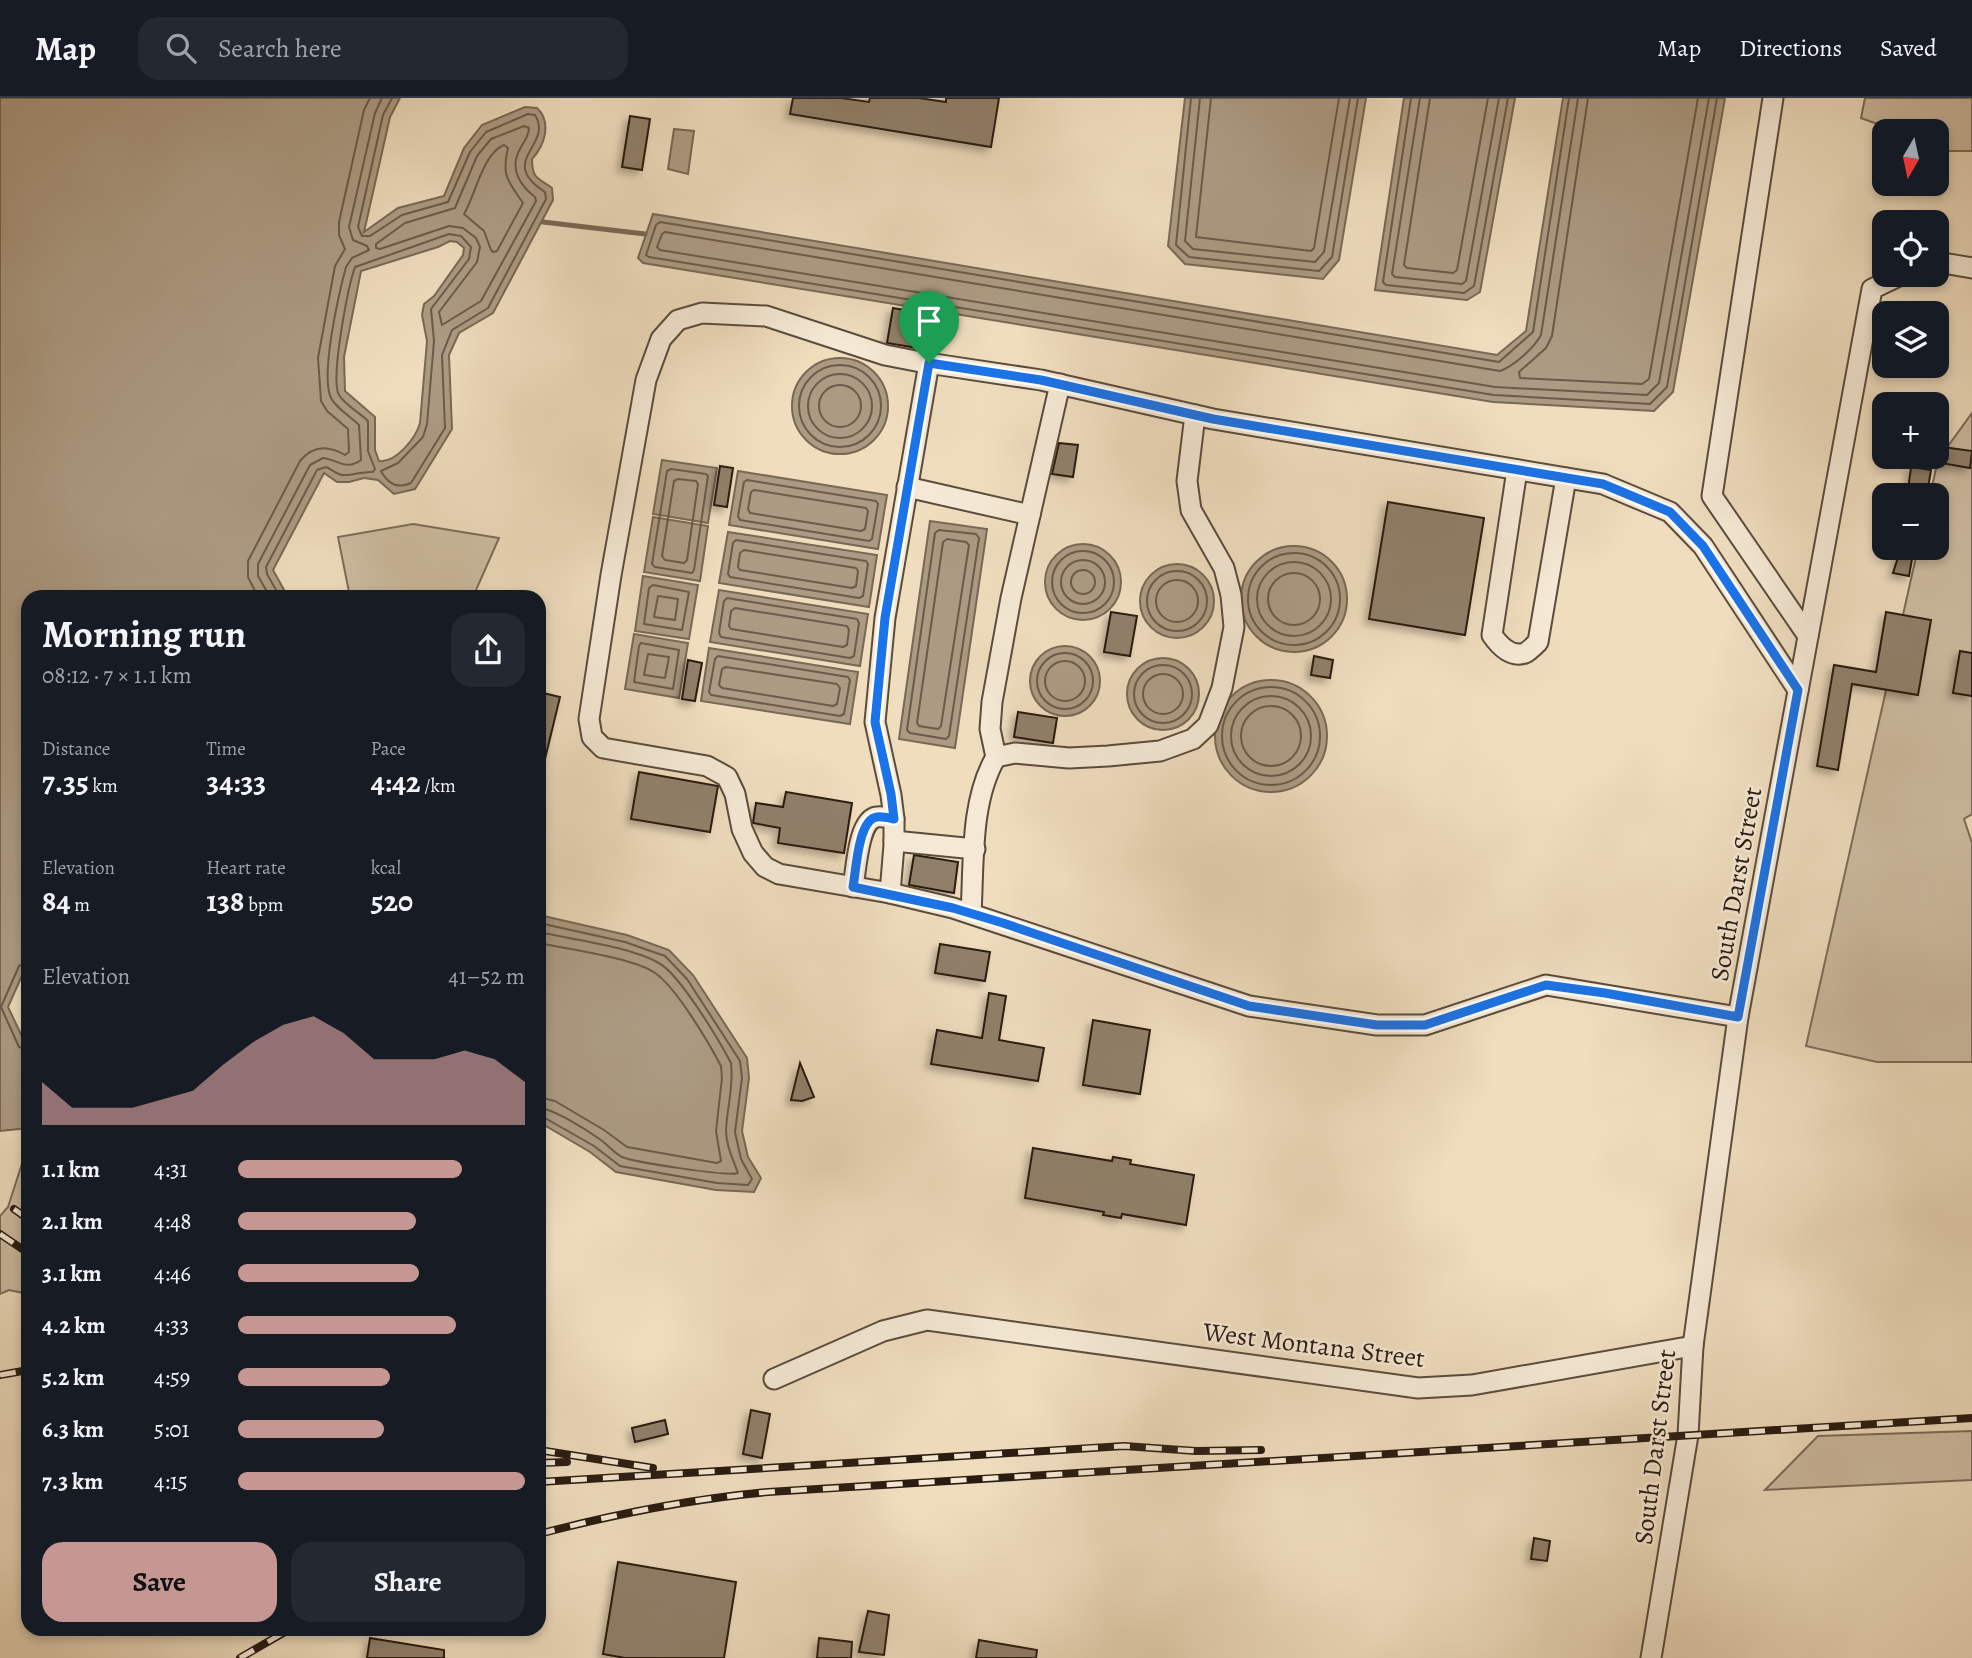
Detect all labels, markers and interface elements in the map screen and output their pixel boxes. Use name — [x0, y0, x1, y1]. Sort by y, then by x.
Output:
search box — [138, 17, 628, 80]
text: Map — [35, 26, 96, 71]
icon: search — [162, 29, 200, 67]
text: Search here — [218, 31, 342, 66]
text: Map — [1657, 32, 1701, 64]
text: Directions — [1739, 32, 1842, 64]
text: Saved — [1880, 32, 1937, 64]
north arrow — [1872, 119, 1950, 196]
map controls — [1872, 119, 1949, 560]
button: locate — [1872, 210, 1949, 287]
pin — [899, 291, 959, 363]
button: layers — [1872, 301, 1949, 378]
icon: arrive — [910, 302, 948, 340]
button: + — [1872, 392, 1949, 469]
button: − — [1872, 483, 1949, 560]
text: Morning run — [42, 608, 246, 660]
button: share — [451, 613, 525, 687]
text: 08:12 · 7 × 1.1 km — [42, 660, 192, 691]
text: Distance — [42, 736, 110, 762]
text: Time — [206, 736, 246, 762]
text: Pace — [371, 736, 406, 762]
text: 7.35 — [42, 762, 89, 802]
text: 34:33 — [206, 762, 266, 802]
text: 4:42 — [371, 762, 421, 802]
text: km — [89, 773, 118, 799]
text: /km — [421, 773, 456, 799]
street label: South Darst Street — [1702, 784, 1770, 984]
text: Elevation — [42, 855, 115, 881]
text: Heart rate — [206, 855, 286, 881]
text: kcal — [371, 855, 401, 881]
text: 84 — [42, 881, 71, 921]
text: 138 — [206, 881, 244, 921]
text: 520 — [371, 881, 413, 921]
text: m — [71, 892, 90, 918]
text: bpm — [244, 892, 284, 918]
text: Elevation — [42, 961, 130, 992]
text: 41–52 m — [448, 961, 525, 992]
text: 1.1 km — [42, 1154, 100, 1185]
text: 4:31 — [154, 1154, 187, 1185]
text: 2.1 km — [42, 1206, 103, 1237]
text: 4:48 — [154, 1206, 191, 1237]
text: 3.1 km — [42, 1258, 102, 1289]
text: 4:46 — [154, 1258, 191, 1289]
text: 4.2 km — [42, 1310, 105, 1341]
text: 4:33 — [154, 1310, 189, 1341]
street label: West Montana Street — [1200, 1314, 1427, 1376]
street label: South Darst Street — [1626, 1347, 1684, 1547]
text: 5.2 km — [42, 1362, 104, 1393]
text: 4:59 — [154, 1362, 190, 1393]
text: 6.3 km — [42, 1414, 104, 1445]
text: 5:01 — [154, 1414, 190, 1445]
text: 7.3 km — [42, 1466, 103, 1497]
text: 4:15 — [154, 1466, 188, 1497]
button: Save — [42, 1542, 277, 1622]
button: Share — [291, 1542, 525, 1622]

